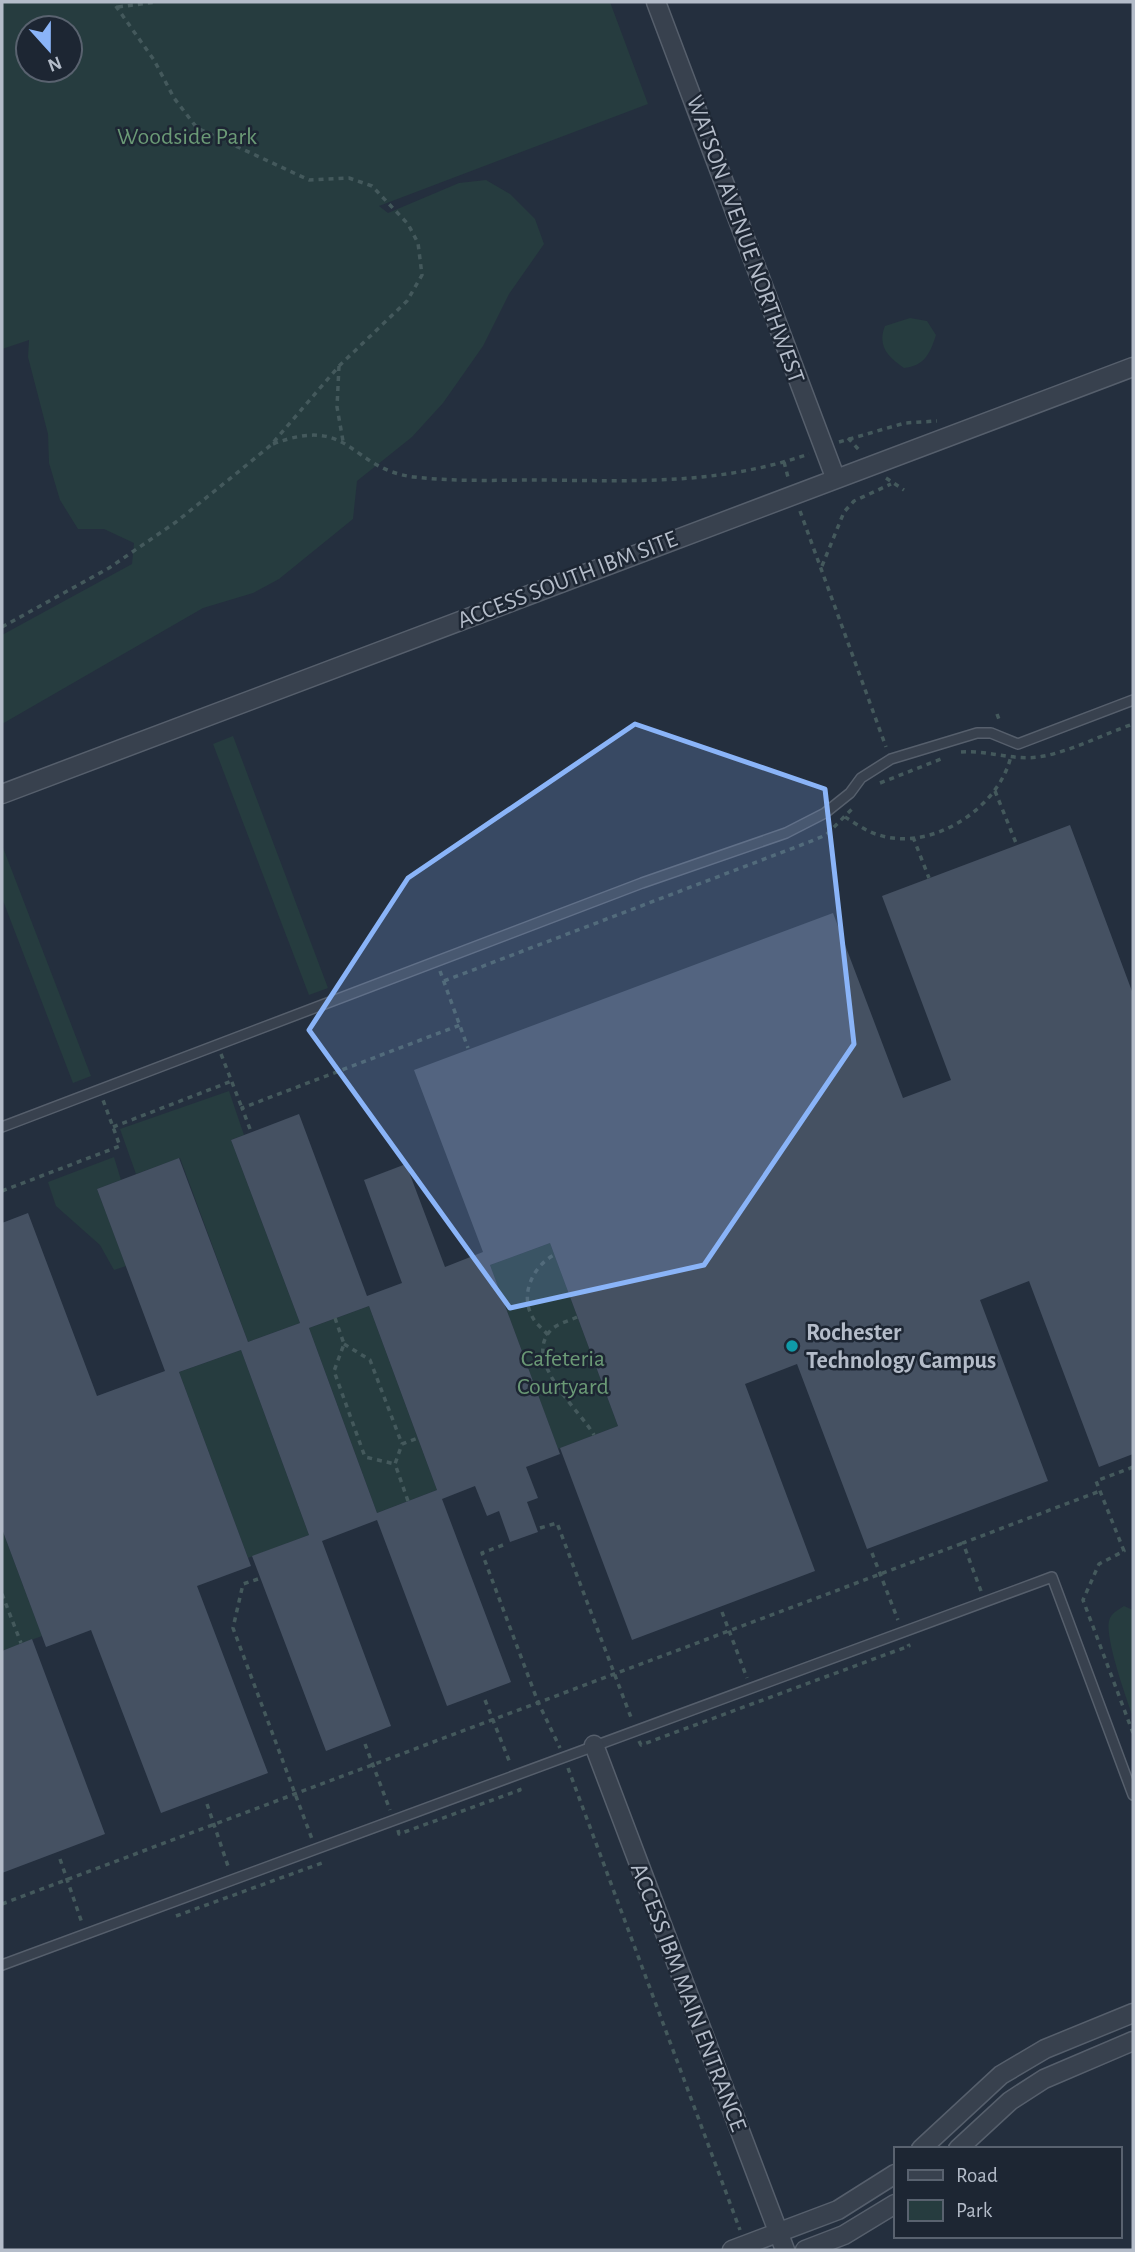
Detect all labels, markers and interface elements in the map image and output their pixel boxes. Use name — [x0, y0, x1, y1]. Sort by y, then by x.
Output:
north arrow — [14, 14, 84, 84]
text: N — [45, 52, 64, 75]
street label: WATSON AVENUE NORTHWEST — [682, 92, 808, 387]
park label: Woodside Park — [117, 125, 257, 149]
street label: ACCESS SOUTH IBM SITE — [454, 527, 681, 633]
place label: Rochester Technology Campus — [806, 1321, 996, 1373]
marker: Rochester Technology Campus — [784, 1338, 800, 1354]
park label: Cafeteria Courtyard — [517, 1347, 609, 1399]
street label: ACCESS IBM MAIN ENTRANCE — [626, 1860, 751, 2135]
legend — [894, 2147, 1121, 2238]
text: Road — [956, 2165, 998, 2186]
text: Park — [956, 2200, 993, 2221]

